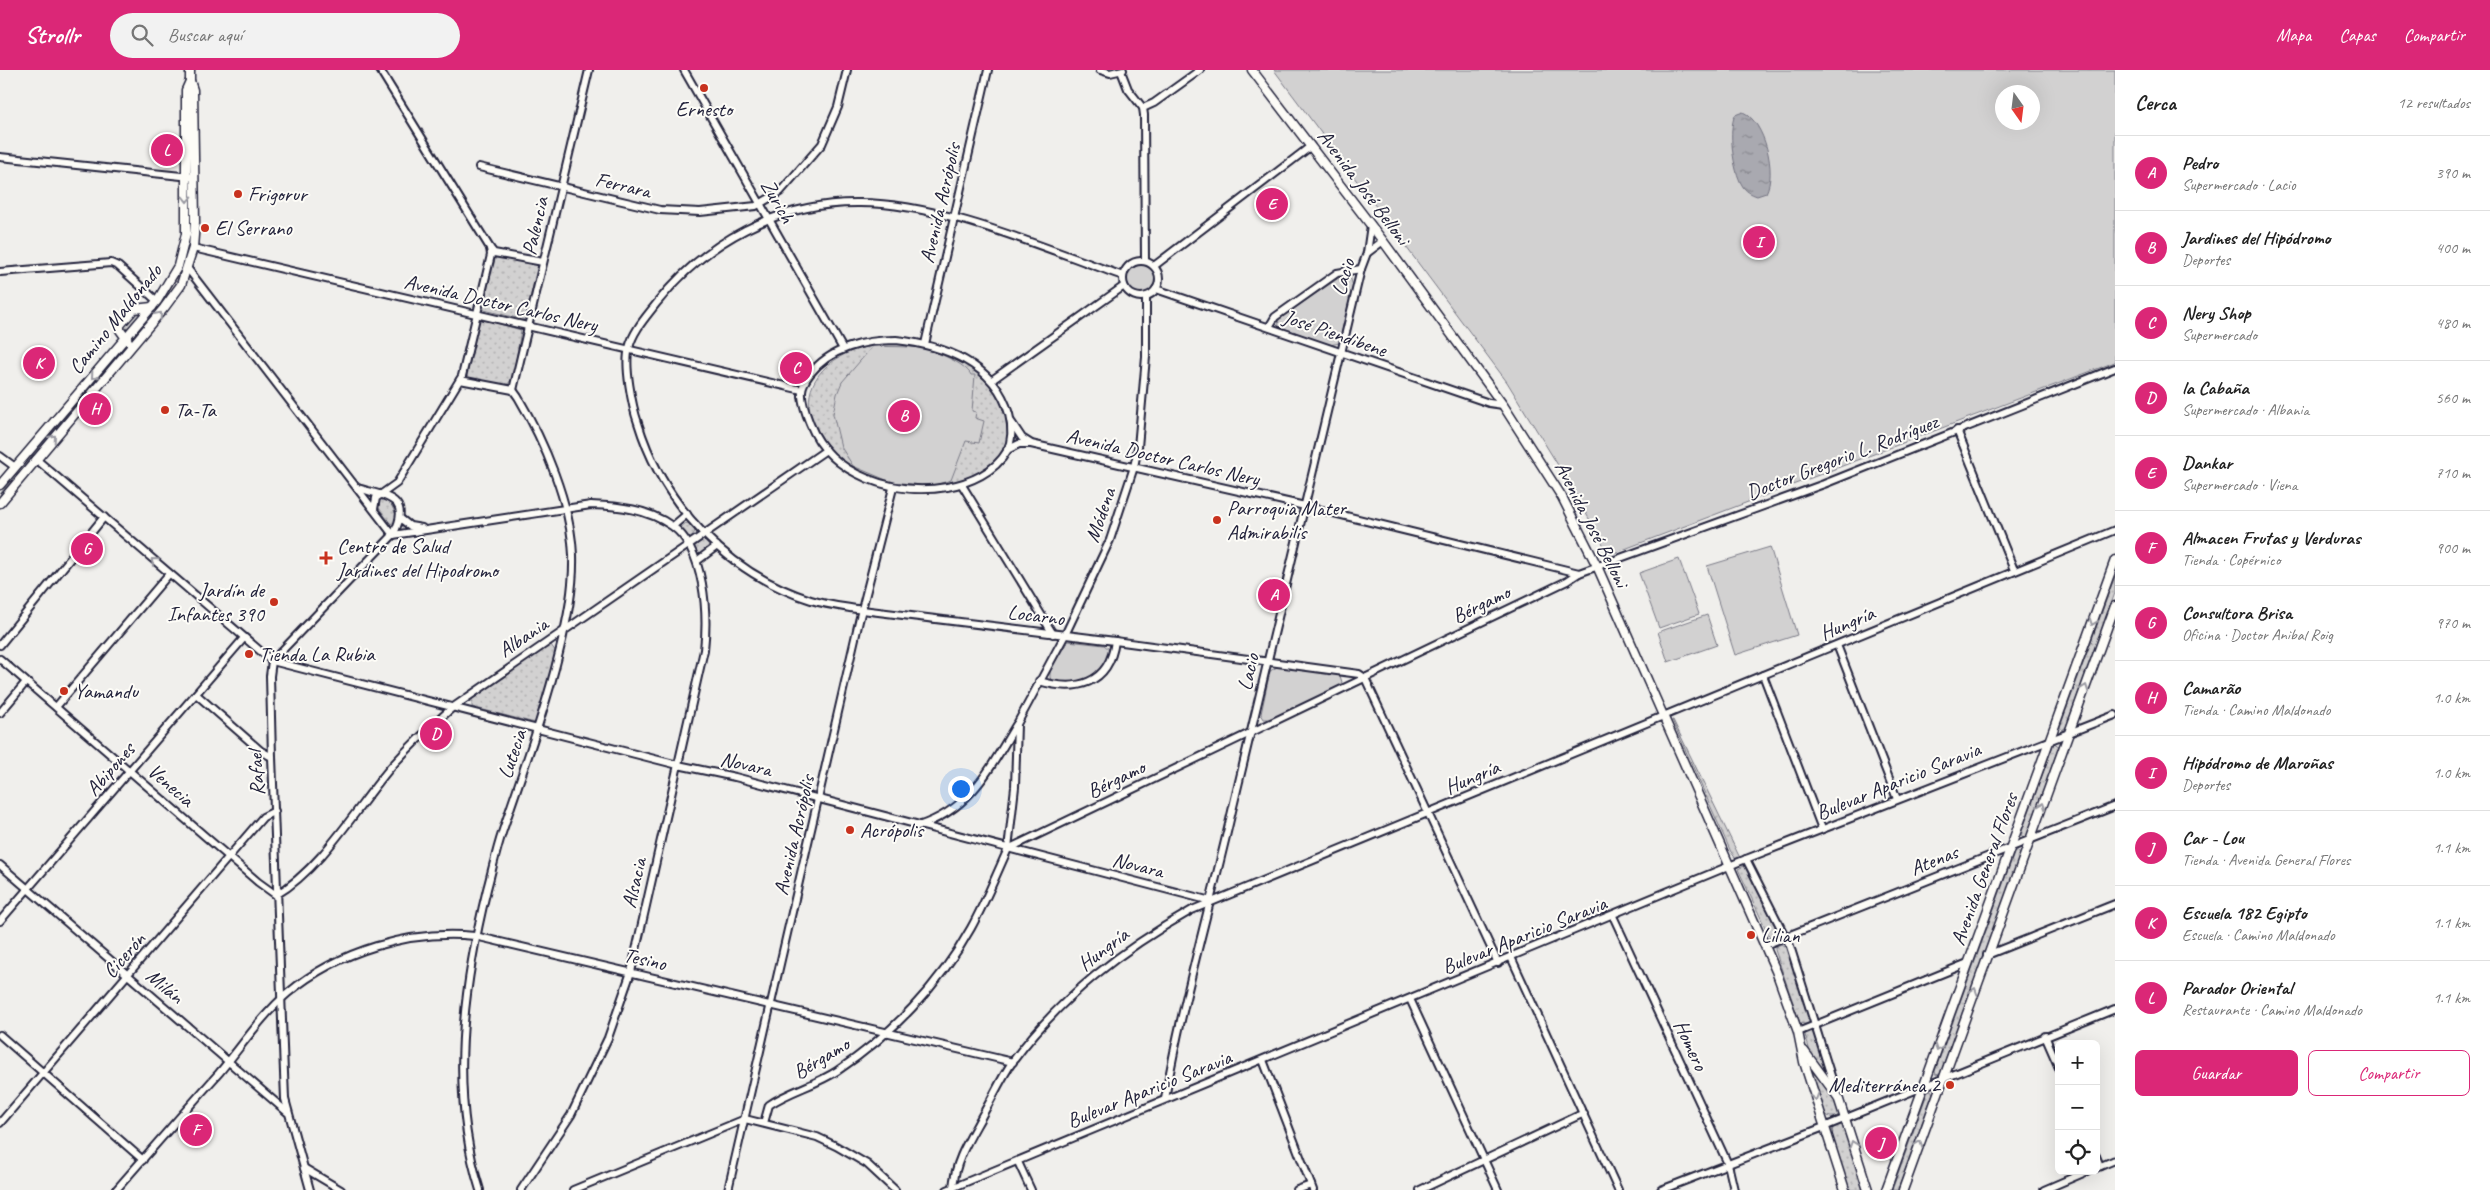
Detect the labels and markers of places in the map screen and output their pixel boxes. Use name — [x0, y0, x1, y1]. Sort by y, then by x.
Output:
marker: Ernesto — [698, 82, 710, 94]
place label: Ernesto — [676, 96, 735, 122]
pin: L — [151, 131, 183, 169]
place label: Frigorur — [248, 181, 309, 207]
pin: E — [1256, 185, 1288, 223]
marker: Frigorur — [232, 188, 244, 200]
place label: El Serrano — [215, 215, 293, 241]
marker: El Serrano — [199, 222, 211, 234]
pin: I — [1743, 223, 1775, 261]
pin: K — [23, 344, 55, 382]
pin: C — [780, 349, 812, 387]
pin: H — [79, 390, 111, 428]
place label: Ta-Ta — [175, 397, 217, 423]
pin: B — [888, 397, 920, 435]
marker: Ta-Ta — [159, 404, 171, 416]
place label: Parroquia Mater Admirabilis — [1227, 495, 1347, 545]
marker: Parroquia Mater Admirabilis — [1211, 514, 1223, 526]
pin: G — [71, 530, 103, 568]
place label: Centro de Salud Jardines del Hipodromo — [336, 533, 500, 583]
marker: Centro de Salud Jardines del Hipodromo — [319, 551, 333, 565]
pin: A — [1258, 576, 1290, 614]
place label: Jardín de Infantes 390 — [167, 577, 266, 627]
marker: Jardín de Infantes 390 — [268, 596, 280, 608]
place label: Tienda La Rubia — [259, 641, 376, 667]
marker: Tienda La Rubia — [243, 648, 255, 660]
place label: Yamandu — [74, 678, 139, 704]
marker: Yamandu — [58, 685, 70, 697]
pin: D — [420, 715, 452, 753]
place label: Acrópolis — [860, 817, 925, 843]
marker: Acrópolis — [844, 824, 856, 836]
place label: Lilian — [1761, 922, 1800, 948]
marker: Lilian — [1745, 929, 1757, 941]
place label: Mediterránea 2 — [1829, 1072, 1942, 1098]
marker: Mediterránea 2 — [1944, 1079, 1956, 1091]
pin: F — [180, 1111, 212, 1149]
pin: J — [1865, 1124, 1897, 1162]

